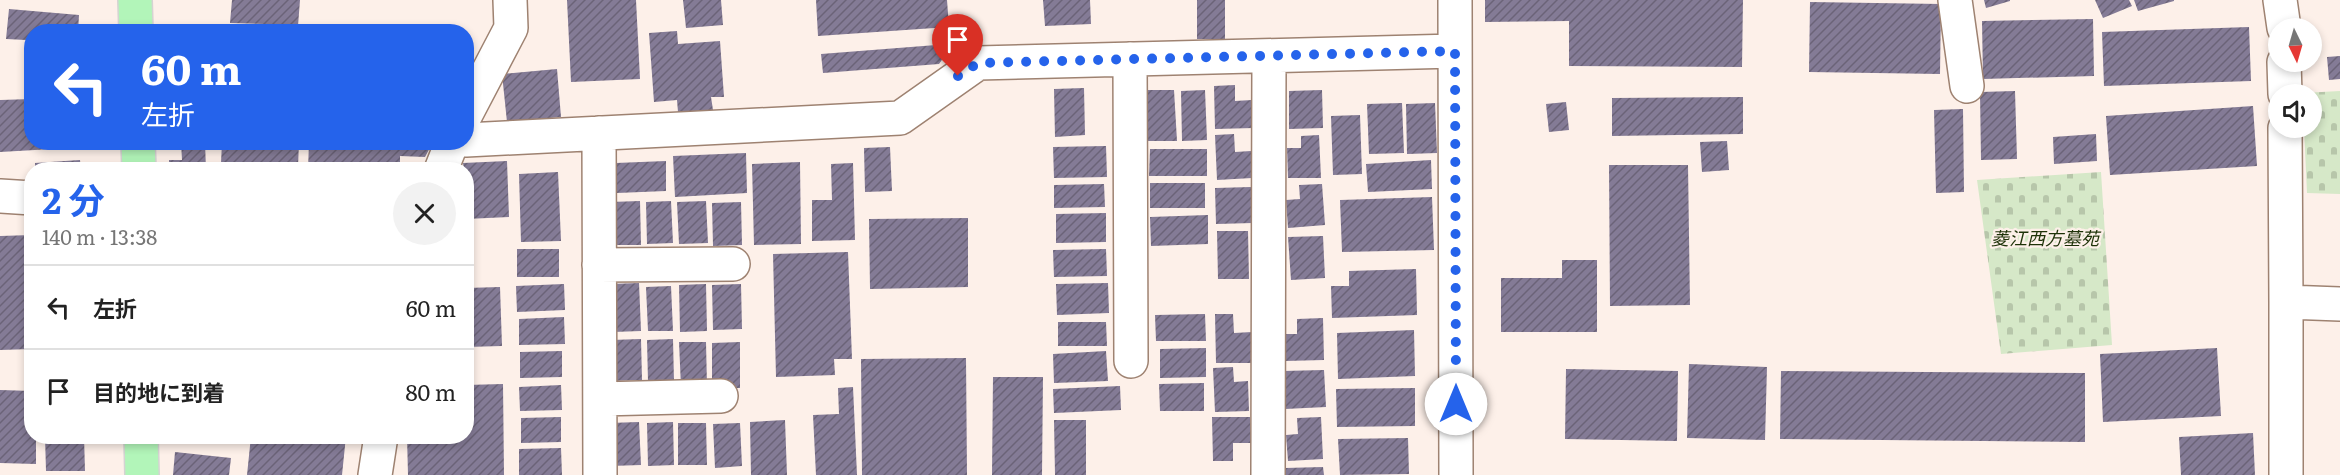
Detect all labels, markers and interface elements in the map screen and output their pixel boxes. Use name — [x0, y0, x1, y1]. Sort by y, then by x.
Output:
pin — [932, 14, 983, 76]
north arrow — [2268, 18, 2322, 72]
map controls — [2268, 18, 2322, 138]
icon: arrive — [941, 23, 974, 56]
text: 60 m — [141, 36, 242, 98]
icon: left — [42, 48, 120, 126]
button: sound — [2268, 84, 2322, 138]
text: 左折 — [141, 93, 195, 133]
text: 2 分 — [42, 172, 105, 225]
button: close — [393, 182, 456, 245]
text: 140 m · 13:38 — [42, 221, 157, 251]
park label: 菱江西方墓苑 — [1991, 224, 2102, 251]
icon: left — [42, 291, 75, 324]
text: 左折 — [93, 291, 137, 324]
text: 60 m — [406, 291, 456, 324]
position arrow — [1424, 372, 1488, 436]
icon: arrive — [42, 375, 75, 408]
text: 目的地に到着 — [93, 375, 225, 408]
text: 80 m — [405, 375, 456, 408]

